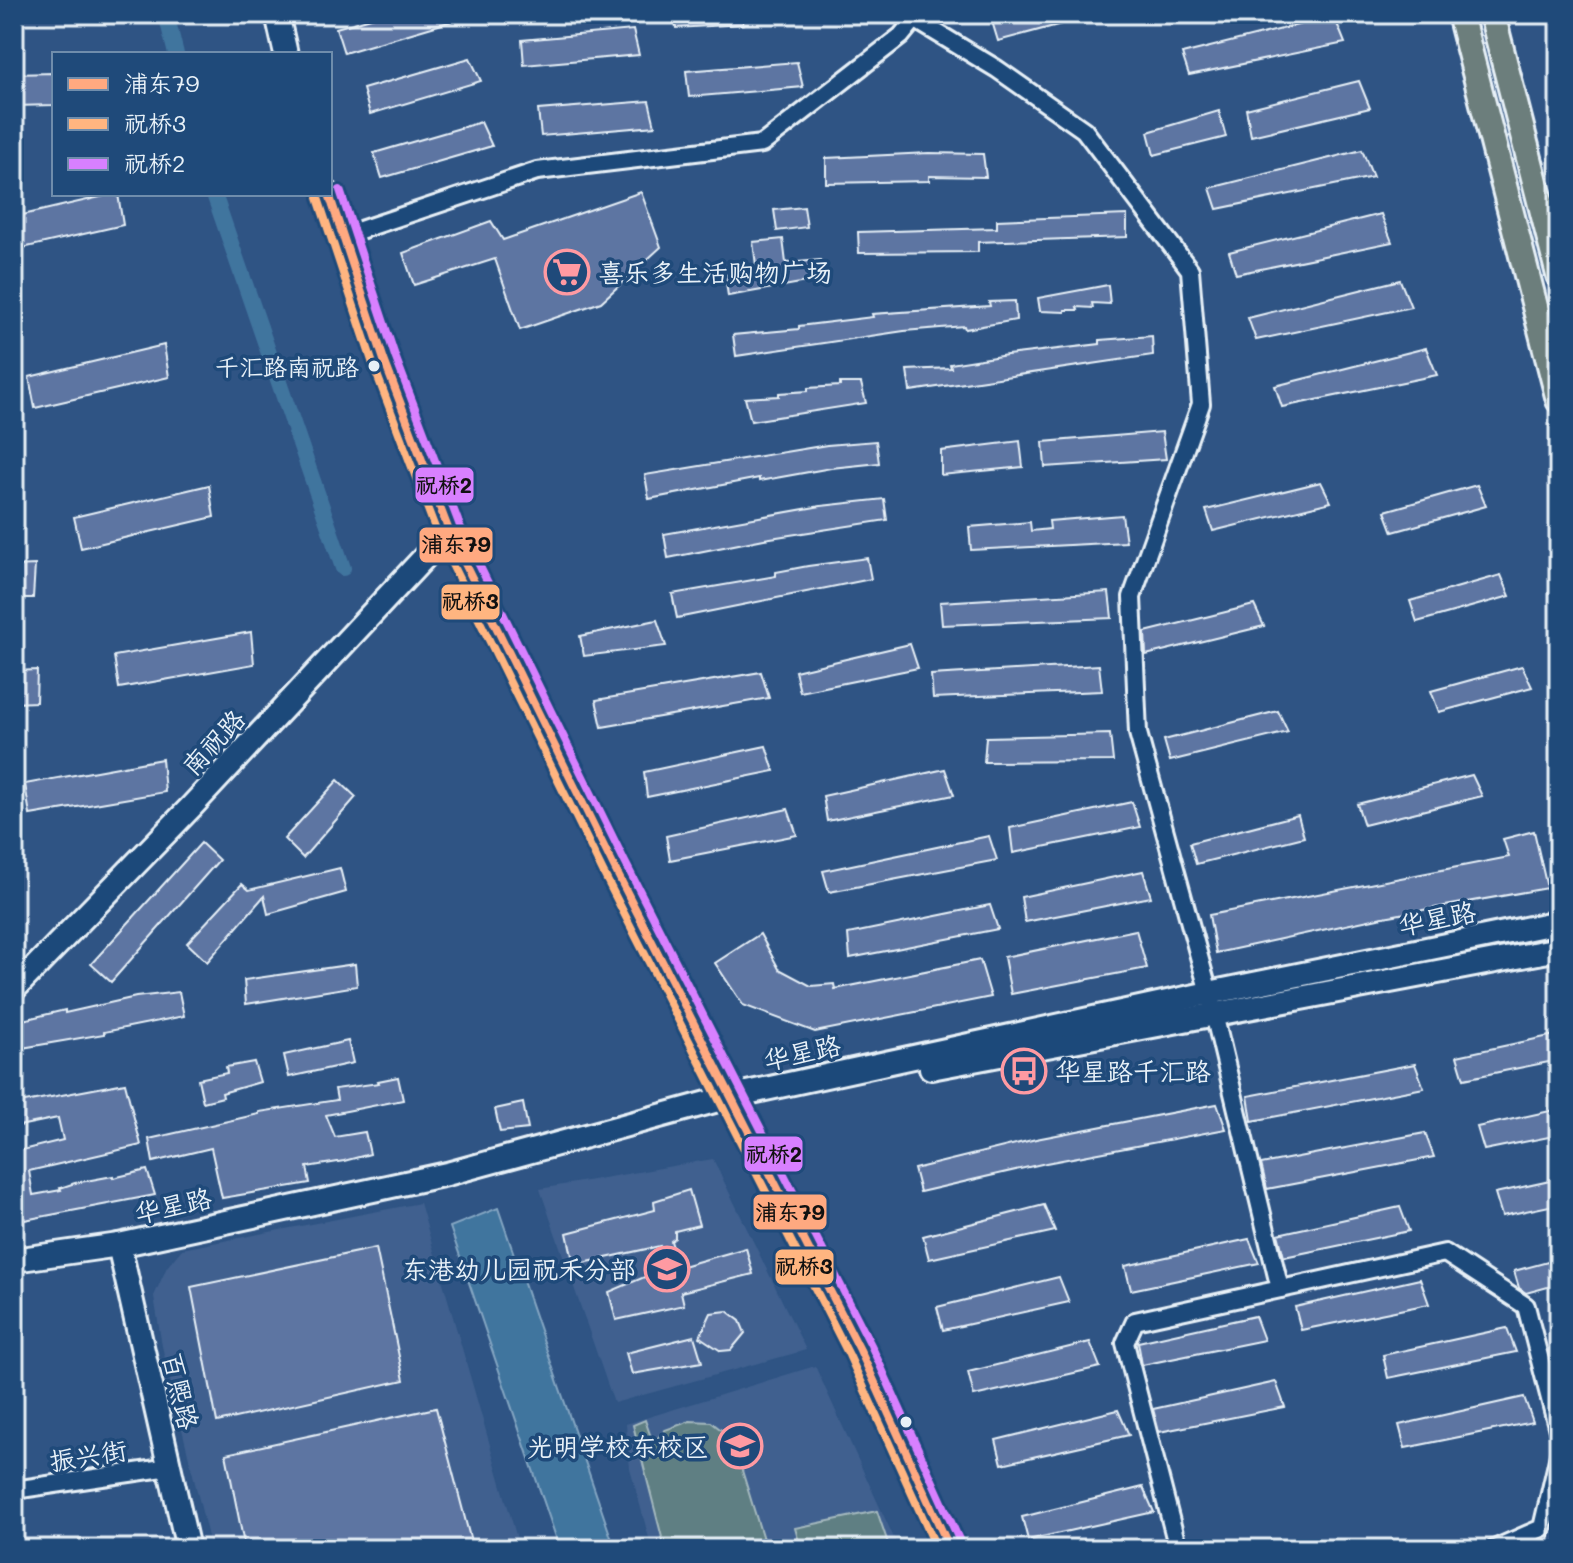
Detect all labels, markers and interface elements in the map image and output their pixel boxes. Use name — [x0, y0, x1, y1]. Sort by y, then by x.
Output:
legend — [52, 52, 332, 196]
text: 浦东79 — [124, 67, 200, 98]
text: 祝桥3 — [124, 107, 186, 138]
text: 祝桥2 — [124, 147, 185, 178]
supermarket icon: 喜乐多生活购物广场 — [543, 248, 591, 296]
place label: 喜乐多生活购物广场 — [598, 255, 832, 289]
place label: 千汇路南祝路 — [215, 351, 359, 382]
marker: 千汇路南祝路 — [366, 358, 382, 374]
line badge: 祝桥2 — [414, 466, 475, 504]
text: 祝桥2 — [416, 470, 472, 499]
line badge: 浦东79 — [418, 526, 494, 564]
text: 浦东79 — [421, 529, 491, 558]
line badge: 祝桥3 — [440, 583, 501, 621]
text: 祝桥3 — [441, 586, 499, 615]
street label: 南祝路 — [174, 702, 252, 782]
street label: 华星路 — [1395, 894, 1479, 942]
street label: 华星路 — [760, 1027, 844, 1077]
bus stop icon: 华星路千汇路 — [1000, 1047, 1048, 1095]
place label: 华星路千汇路 — [1055, 1054, 1211, 1088]
line badge: 祝桥2 — [743, 1135, 804, 1173]
text: 祝桥2 — [746, 1139, 802, 1168]
street label: 华星路 — [131, 1180, 215, 1230]
line badge: 浦东79 — [752, 1193, 828, 1231]
text: 浦东79 — [755, 1197, 825, 1226]
school or university icon: 东港幼儿园祝禾分部 — [643, 1245, 691, 1293]
line badge: 祝桥3 — [774, 1248, 835, 1286]
text: 祝桥3 — [775, 1251, 833, 1280]
place label: 东港幼儿园祝禾分部 — [402, 1252, 636, 1286]
street label: 百熙路 — [156, 1349, 206, 1433]
unlabelled marker — [898, 1414, 914, 1430]
school or university icon: 光明学校东校区 — [716, 1422, 764, 1470]
place label: 光明学校东校区 — [527, 1429, 709, 1463]
street label: 振兴街 — [47, 1432, 129, 1478]

